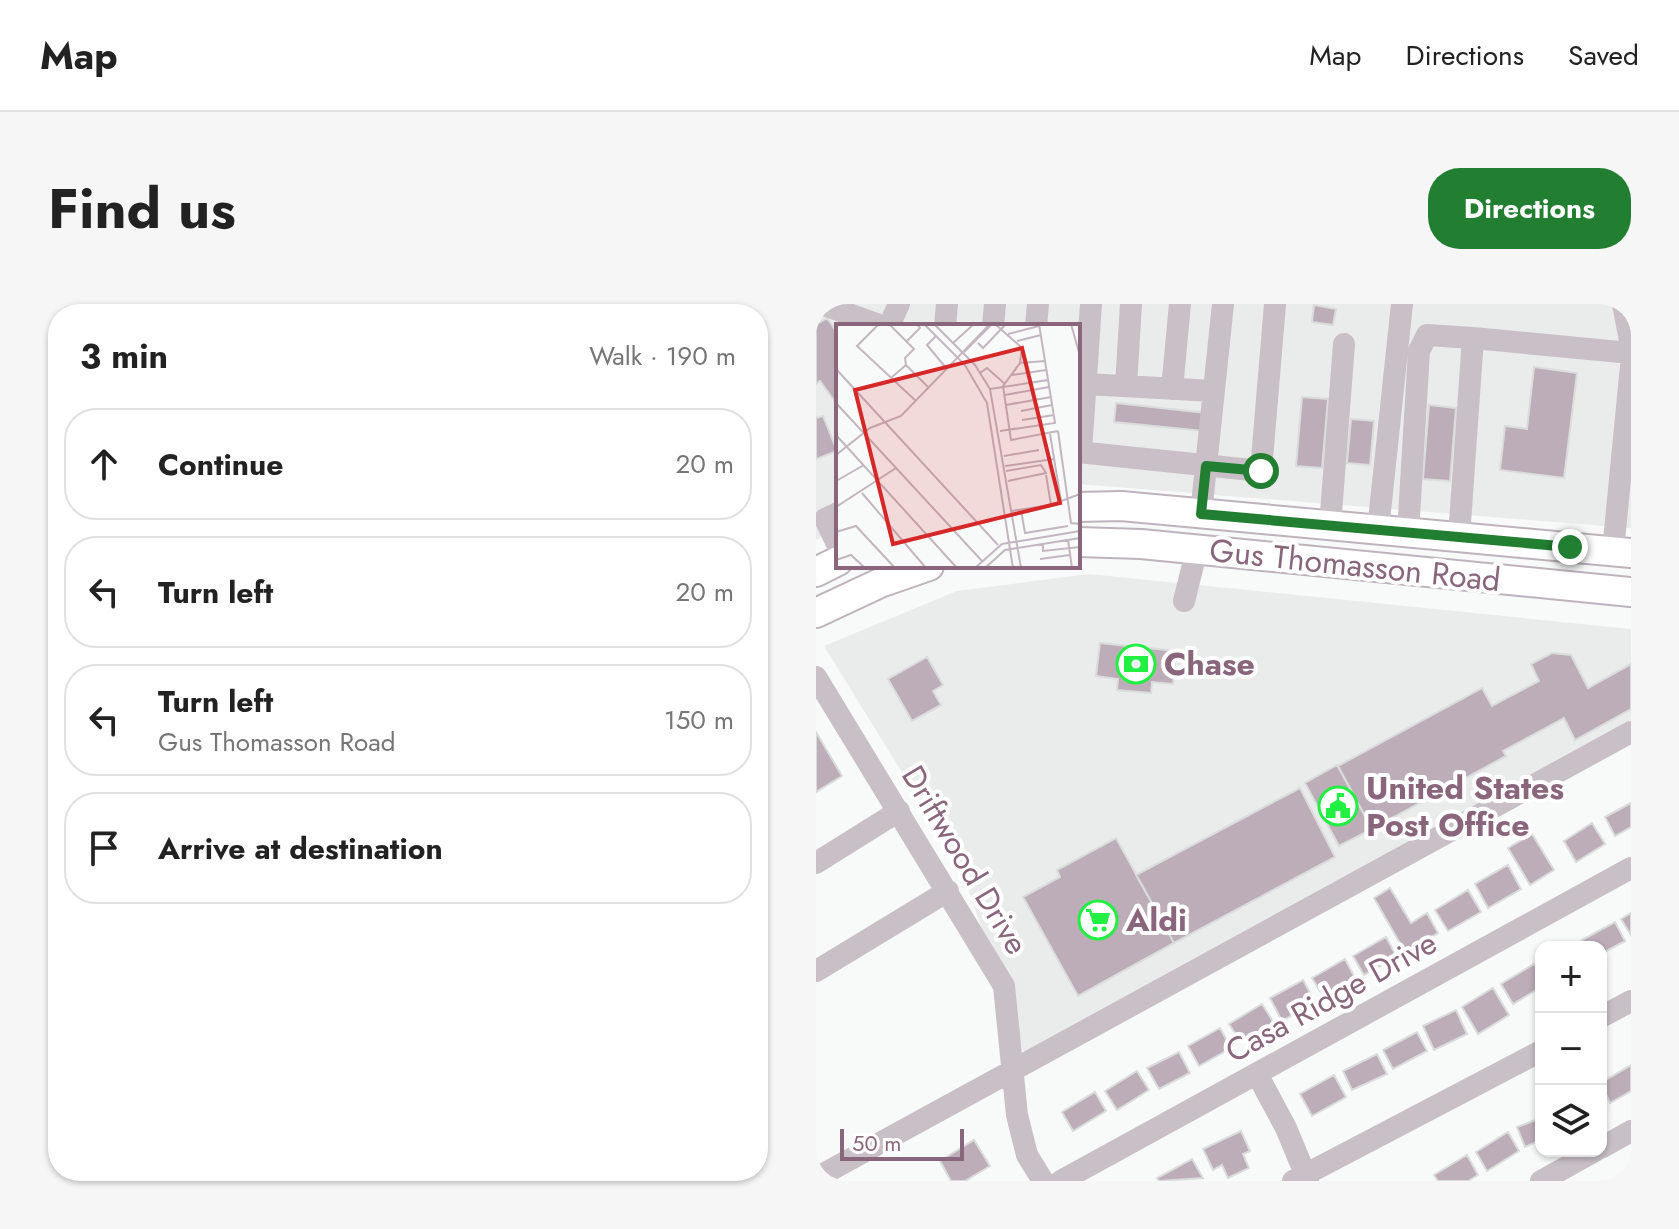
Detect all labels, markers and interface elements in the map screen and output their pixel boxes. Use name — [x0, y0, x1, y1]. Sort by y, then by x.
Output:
text: Map — [40, 28, 118, 83]
text: Map — [1309, 35, 1361, 76]
text: Directions — [1405, 35, 1524, 76]
text: Saved — [1568, 35, 1639, 76]
text: Find us — [48, 168, 236, 249]
button: Directions — [1428, 168, 1631, 249]
inset map — [836, 324, 1080, 568]
text: 3 min — [80, 332, 168, 381]
text: Walk · 190 m — [589, 337, 736, 375]
icon: ahead — [82, 442, 126, 486]
text: Continue — [158, 443, 284, 486]
text: 20 m — [676, 445, 734, 483]
route start — [1243, 453, 1279, 489]
street label: Gus Thomasson Road — [1207, 527, 1503, 603]
route end — [1552, 529, 1588, 565]
icon: left — [82, 570, 126, 614]
text: Turn left — [158, 571, 273, 614]
text: 20 m — [676, 573, 734, 611]
place label: Chase — [1164, 641, 1255, 687]
bank icon: Chase — [1115, 643, 1157, 685]
text: Turn left — [158, 680, 273, 723]
icon: left — [82, 698, 126, 742]
text: 150 m — [664, 701, 734, 739]
text: Gus Thomasson Road — [158, 723, 395, 761]
street label: Driftwood Drive — [890, 757, 1040, 963]
place label: United States Post Office — [1366, 765, 1564, 848]
public building icon: United States Post Office — [1317, 785, 1359, 827]
icon: arrive — [82, 826, 126, 870]
text: Arrive at destination — [158, 827, 443, 870]
place label: Aldi — [1125, 897, 1187, 943]
supermarket icon: Aldi — [1077, 899, 1119, 941]
street label: Casa Ridge Drive — [1217, 920, 1445, 1074]
map controls — [1535, 941, 1607, 1157]
button: + — [1535, 941, 1607, 1013]
button: − — [1535, 1013, 1607, 1085]
button: layers — [1535, 1085, 1607, 1157]
scale bar — [840, 1125, 964, 1161]
text: 50 m — [852, 1127, 901, 1159]

